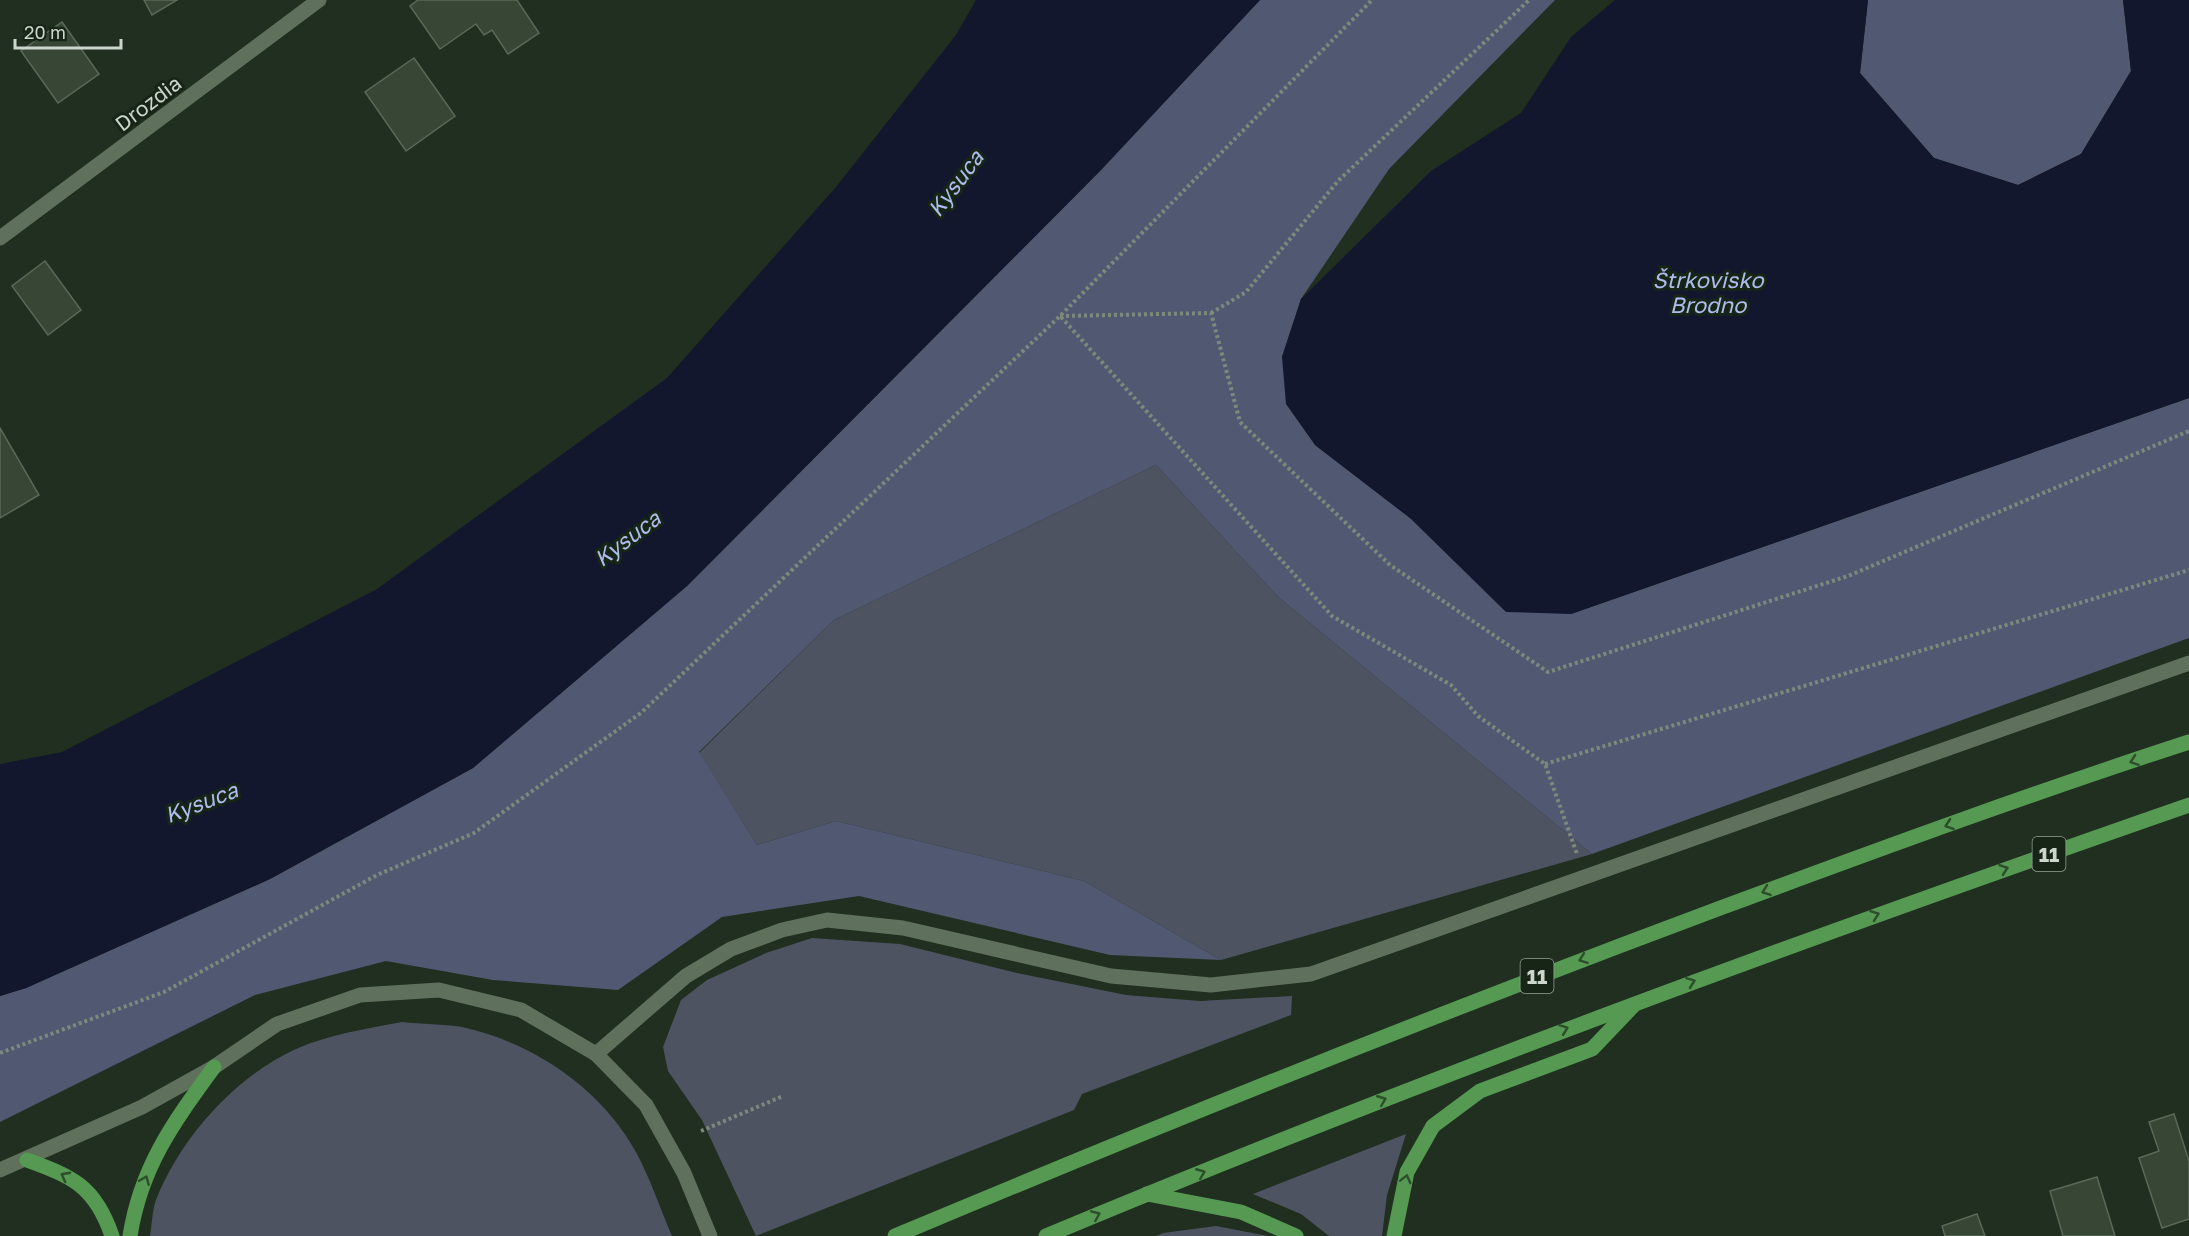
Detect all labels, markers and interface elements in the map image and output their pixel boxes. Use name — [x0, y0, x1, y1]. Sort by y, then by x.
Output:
scale bar — [15, 12, 122, 50]
text: 20 m — [24, 21, 66, 43]
street label: Drozdia — [110, 70, 186, 136]
water label: Kysuca — [921, 143, 990, 221]
water label: Štrkovisko Brodno — [1653, 266, 1765, 318]
water label: Kysuca — [589, 503, 667, 572]
one-way arrow — [2129, 754, 2140, 767]
water label: Kysuca — [161, 775, 243, 828]
one-way arrow — [1944, 817, 1955, 830]
road number: 11 — [2032, 837, 2066, 871]
one-way arrow — [1998, 864, 2009, 877]
one-way arrow — [1761, 884, 1772, 897]
one-way arrow — [1868, 910, 1879, 922]
one-way arrow — [1578, 952, 1589, 964]
road number: 11 — [1520, 959, 1554, 993]
one-way arrow — [1685, 976, 1696, 989]
one-way arrow — [1557, 1024, 1568, 1036]
one-way arrow — [1376, 1095, 1387, 1108]
one-way arrow — [1195, 1167, 1206, 1180]
one-way arrow — [60, 1171, 71, 1183]
one-way arrow — [1399, 1174, 1412, 1184]
one-way arrow — [138, 1175, 150, 1186]
one-way arrow — [1090, 1210, 1101, 1222]

